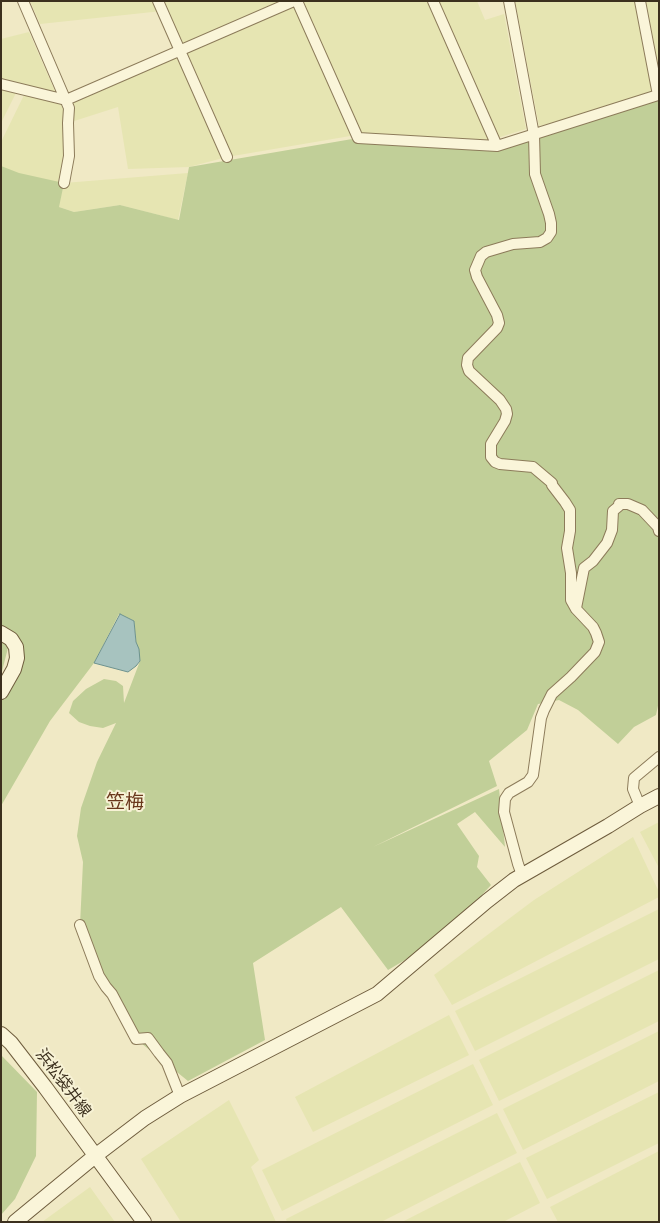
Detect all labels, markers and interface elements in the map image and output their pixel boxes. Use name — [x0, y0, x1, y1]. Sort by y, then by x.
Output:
district label: 笠梅 — [106, 792, 144, 814]
street label: 浜松袋井線 — [31, 1045, 95, 1121]

